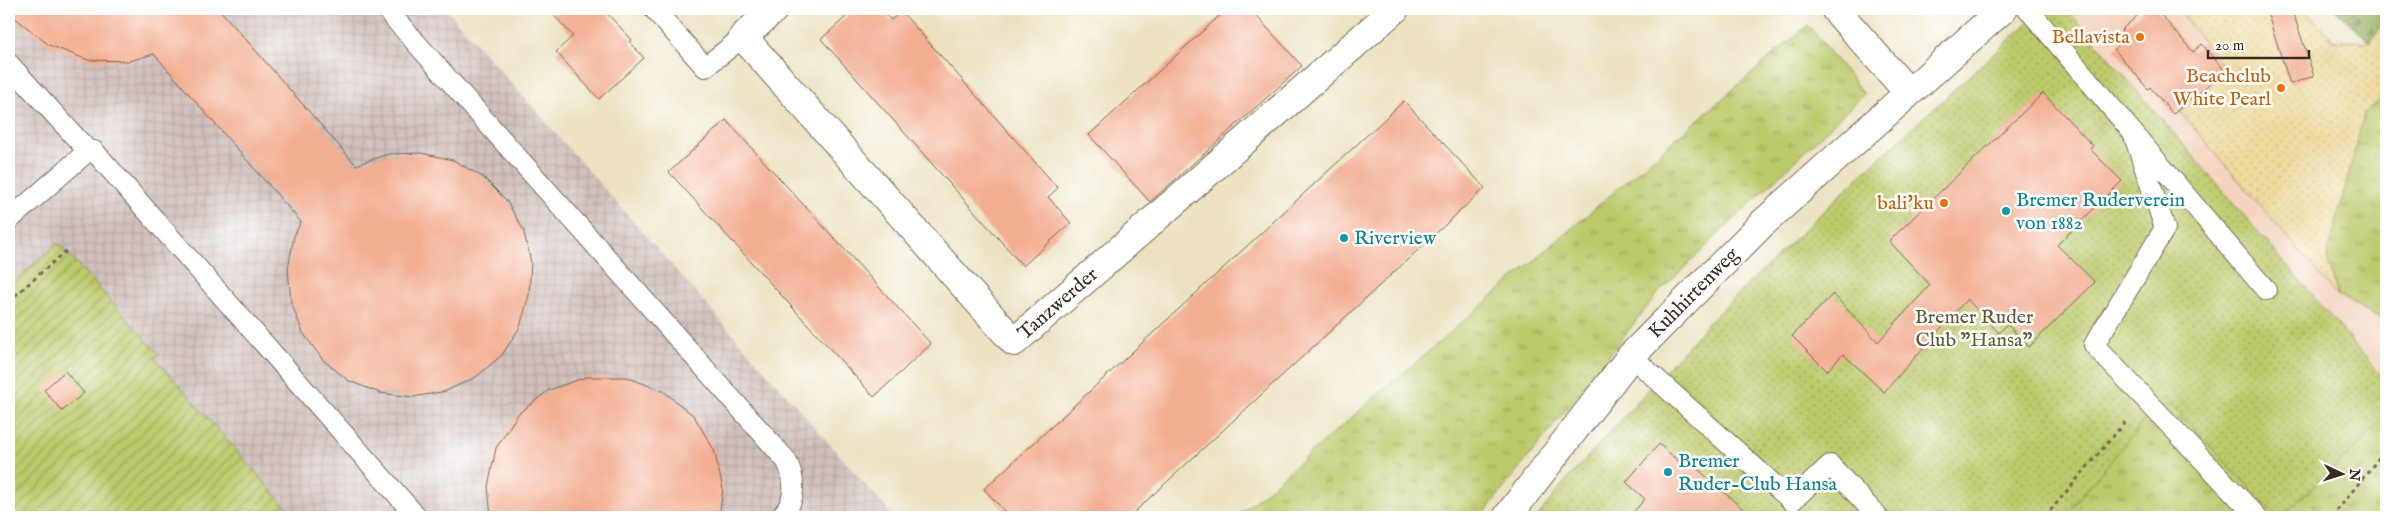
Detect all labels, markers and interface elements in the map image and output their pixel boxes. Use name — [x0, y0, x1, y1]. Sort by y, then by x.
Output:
place label: Bellavista — [2051, 25, 2130, 50]
scale bar — [2208, 28, 2309, 60]
marker: Bellavista — [2134, 31, 2146, 43]
text: 20 m — [2215, 36, 2245, 55]
place label: Beachclub White Pearl — [2173, 64, 2272, 112]
marker: Beachclub White Pearl — [2275, 82, 2287, 94]
place label: Bremer Ruderverein von 1882 — [2016, 188, 2186, 236]
place label: bali'ku — [1877, 191, 1934, 216]
marker: bali'ku — [1938, 197, 1950, 209]
marker: Bremer Ruderverein von 1882 — [2000, 205, 2012, 217]
place label: Riverview — [1354, 226, 1437, 251]
marker: Riverview — [1338, 232, 1350, 244]
street label: Kuhhirtenweg — [1643, 241, 1745, 344]
street label: Tanzwerder — [1013, 261, 1104, 345]
park label: Bremer Ruder Club "Hansa" — [1915, 305, 2034, 353]
north arrow — [2318, 448, 2368, 498]
place label: Bremer Ruder-Club Hansa — [1678, 449, 1838, 497]
marker: Bremer Ruder-Club Hansa — [1662, 466, 1674, 478]
text: N — [2345, 467, 2363, 482]

